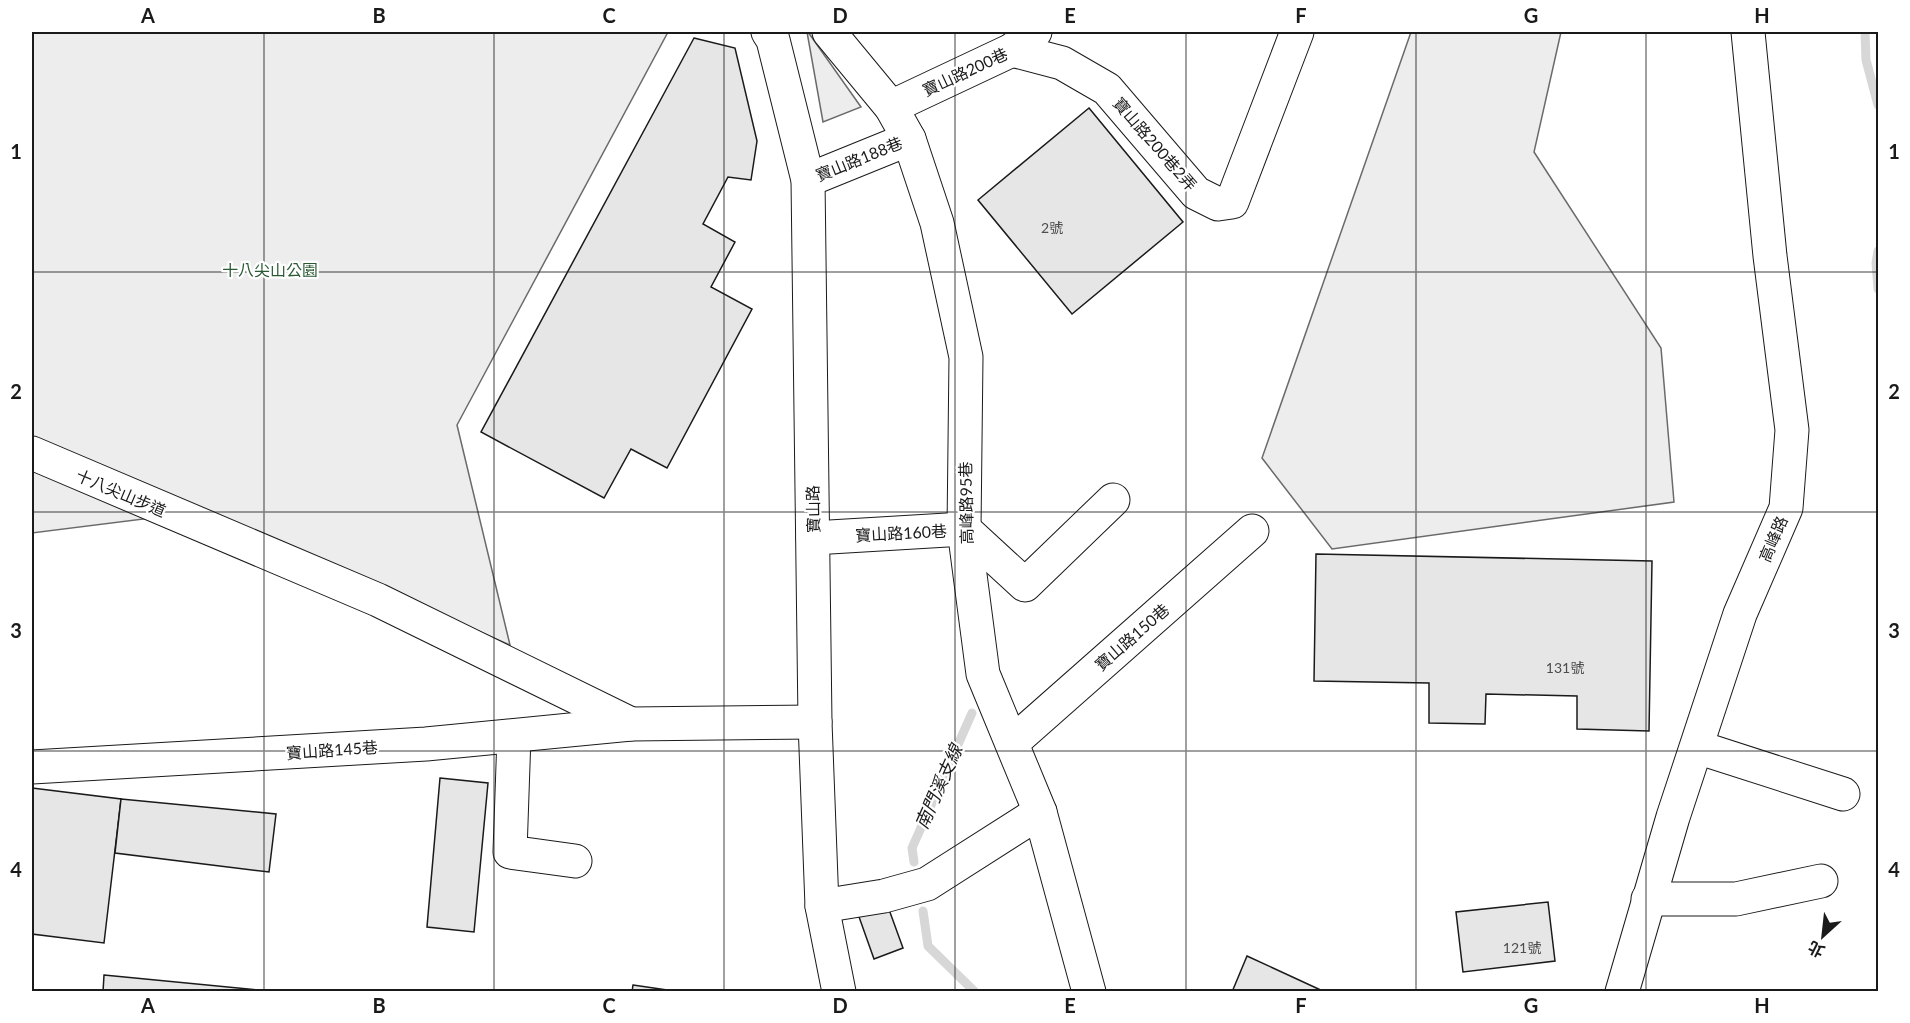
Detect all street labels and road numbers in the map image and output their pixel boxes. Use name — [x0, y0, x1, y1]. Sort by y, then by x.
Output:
street label: 寶山路200巷 — [919, 44, 1010, 100]
street label: 寶山路200巷2弄 — [1110, 93, 1201, 194]
street label: 寶山路188巷 — [813, 133, 905, 185]
street label: 高峰路95巷 — [955, 462, 976, 544]
street label: 十八尖山步道 — [73, 465, 169, 520]
street label: 寶山路 — [803, 485, 822, 533]
street label: 高峰路 — [1754, 513, 1791, 565]
street label: 寶山路160巷 — [855, 521, 947, 544]
street label: 寶山路150巷 — [1091, 599, 1173, 674]
street label: 寶山路145巷 — [285, 737, 378, 762]

